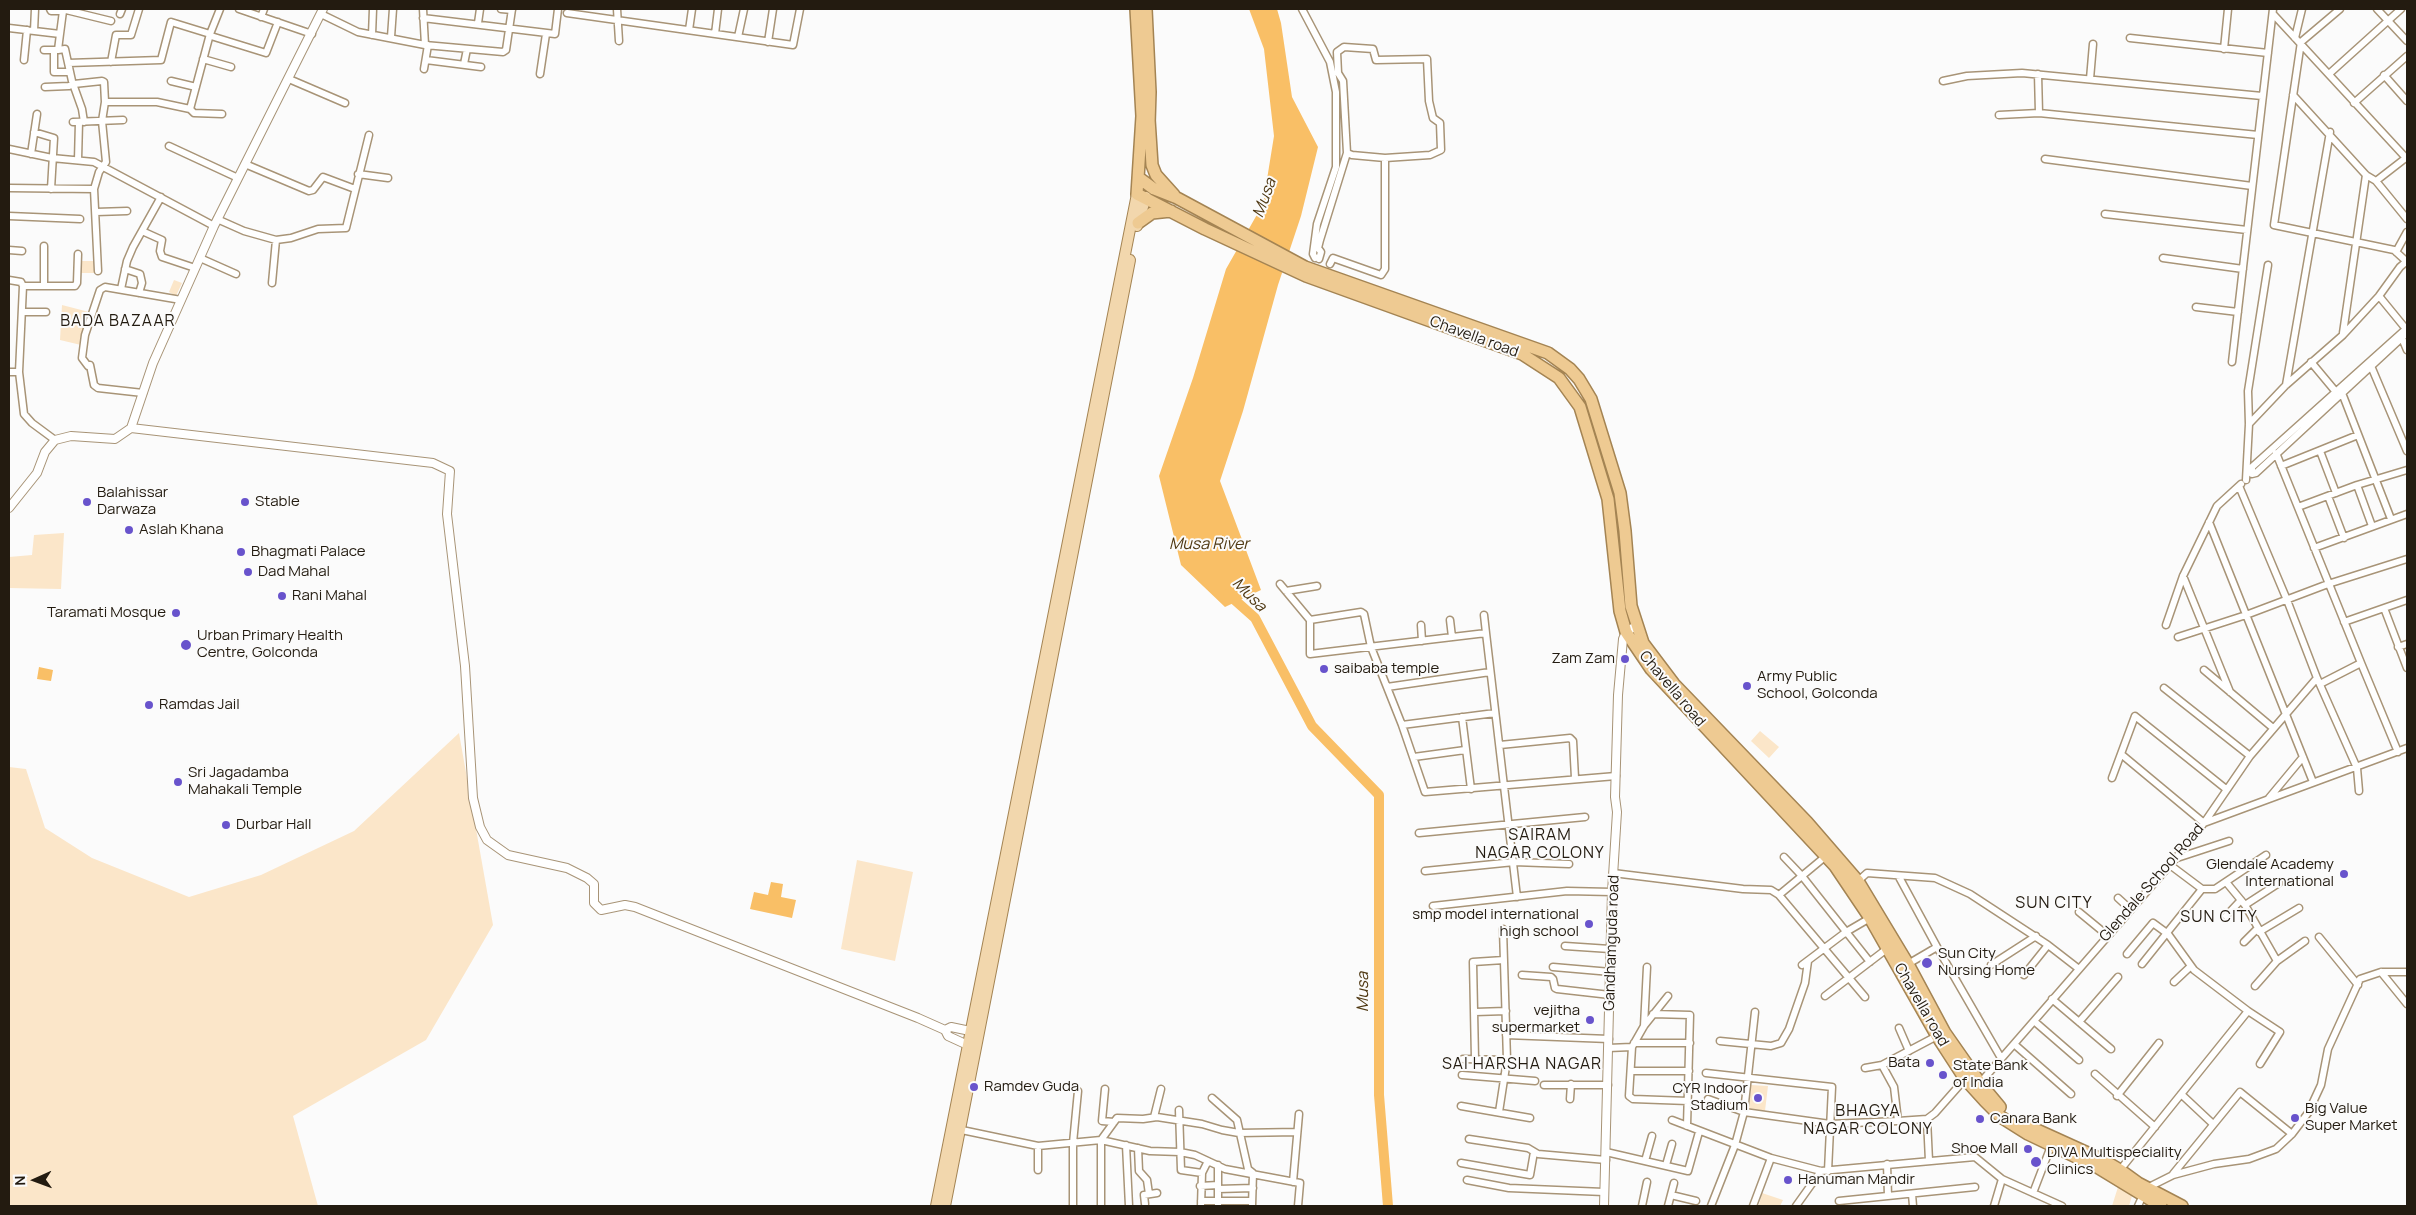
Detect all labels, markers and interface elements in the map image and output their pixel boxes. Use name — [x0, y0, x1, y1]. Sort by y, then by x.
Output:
water label: Musa — [1249, 176, 1281, 220]
district label: BADA BAZAAR — [59, 312, 177, 332]
street label: Chavella road — [1427, 313, 1521, 361]
place label: Balahissar Darwaza — [97, 484, 168, 519]
place label: Stable — [255, 493, 300, 511]
marker: Balahissar Darwaza — [81, 496, 93, 508]
marker: Stable — [239, 496, 251, 508]
place label: Aslah Khana — [139, 521, 224, 539]
marker: Aslah Khana — [123, 524, 135, 536]
water label: Musa River — [1169, 535, 1249, 555]
place label: Bhagmati Palace — [251, 543, 366, 561]
marker: Bhagmati Palace — [235, 546, 247, 558]
place label: Dad Mahal — [258, 563, 330, 581]
marker: Dad Mahal — [242, 566, 254, 578]
water label: Musa — [1228, 574, 1270, 616]
place label: Rani Mahal — [292, 587, 367, 605]
marker: Rani Mahal — [276, 590, 288, 602]
place label: Taramati Mosque — [47, 604, 166, 622]
marker: Taramati Mosque — [170, 607, 182, 619]
place label: Urban Primary Health Centre, Golconda — [197, 627, 343, 662]
marker: Urban Primary Health Centre, Golconda — [179, 638, 193, 652]
street label: Chavella road — [1635, 647, 1709, 731]
place label: Zam Zam — [1551, 650, 1615, 668]
marker: Zam Zam — [1619, 653, 1631, 665]
place label: saibaba temple — [1334, 660, 1439, 678]
marker: saibaba temple — [1318, 663, 1330, 675]
place label: Army Public School, Golconda — [1757, 668, 1878, 703]
marker: Army Public School, Golconda — [1741, 680, 1753, 692]
place label: Ramdas Jail — [159, 696, 240, 714]
marker: Ramdas Jail — [143, 699, 155, 711]
place label: Sri Jagadamba Mahakali Temple — [188, 764, 302, 799]
marker: Sri Jagadamba Mahakali Temple — [172, 776, 184, 788]
place label: Durbar Hall — [236, 816, 312, 834]
marker: Durbar Hall — [220, 819, 232, 831]
street label: Glendale School Road — [2096, 820, 2208, 946]
district label: SAIRAM NAGAR COLONY — [1474, 826, 1606, 864]
place label: Glendale Academy International — [2206, 856, 2334, 891]
marker: Glendale Academy International — [2338, 868, 2350, 880]
street label: Gandhamguda road — [1601, 875, 1623, 1011]
district label: SUN CITY — [2014, 894, 2094, 914]
place label: smp model international high school — [1412, 906, 1579, 941]
district label: SUN CITY — [2179, 908, 2259, 928]
marker: smp model international high school — [1583, 918, 1595, 930]
place label: Sun City Nursing Home — [1938, 945, 2035, 980]
marker: Sun City Nursing Home — [1920, 956, 1934, 970]
street label: Chavella road — [1890, 960, 1952, 1050]
water label: Musa — [1354, 972, 1374, 1012]
place label: vejitha supermarket — [1492, 1002, 1580, 1037]
marker: vejitha supermarket — [1584, 1014, 1596, 1026]
place label: Bata — [1888, 1054, 1920, 1072]
district label: SAI HARSHA NAGAR — [1440, 1055, 1604, 1075]
marker: Bata — [1924, 1057, 1936, 1069]
place label: State Bank of India — [1953, 1057, 2028, 1092]
marker: State Bank of India — [1937, 1069, 1949, 1081]
place label: Ramdev Guda — [984, 1078, 1079, 1096]
place label: CYR Indoor Stadium — [1673, 1080, 1748, 1115]
marker: Ramdev Guda — [968, 1081, 980, 1093]
marker: CYR Indoor Stadium — [1752, 1092, 1764, 1104]
place label: Big Value Super Market — [2305, 1100, 2398, 1135]
district label: BHAGYA NAGAR COLONY — [1802, 1102, 1934, 1140]
place label: Canara Bank — [1990, 1110, 2077, 1128]
marker: Big Value Super Market — [2289, 1112, 2301, 1124]
marker: Canara Bank — [1974, 1113, 1986, 1125]
place label: Shoe Mall — [1951, 1140, 2018, 1158]
marker: Shoe Mall — [2022, 1143, 2034, 1155]
place label: DIVA Multispeciality Clinics — [2047, 1144, 2182, 1179]
north arrow — [10, 1155, 60, 1205]
marker: DIVA Multispeciality Clinics — [2029, 1155, 2043, 1169]
place label: Hanuman Mandir — [1798, 1171, 1915, 1189]
marker: Hanuman Mandir — [1782, 1174, 1794, 1186]
text: N — [10, 1175, 29, 1186]

